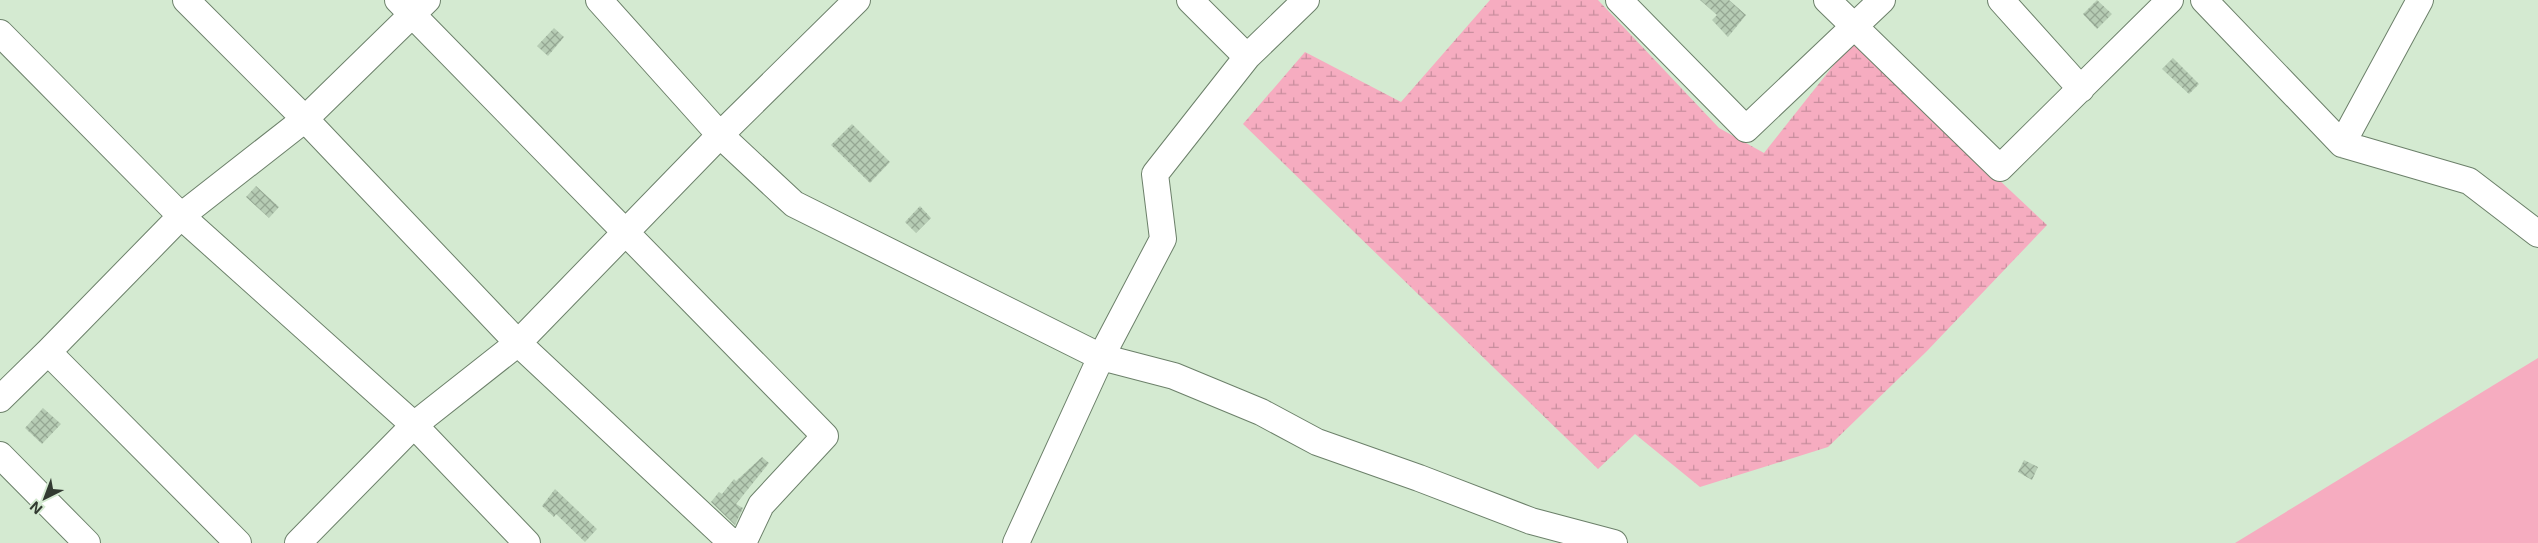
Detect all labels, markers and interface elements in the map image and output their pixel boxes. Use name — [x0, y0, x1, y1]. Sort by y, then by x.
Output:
north arrow — [20, 473, 70, 523]
text: N — [26, 498, 46, 518]

